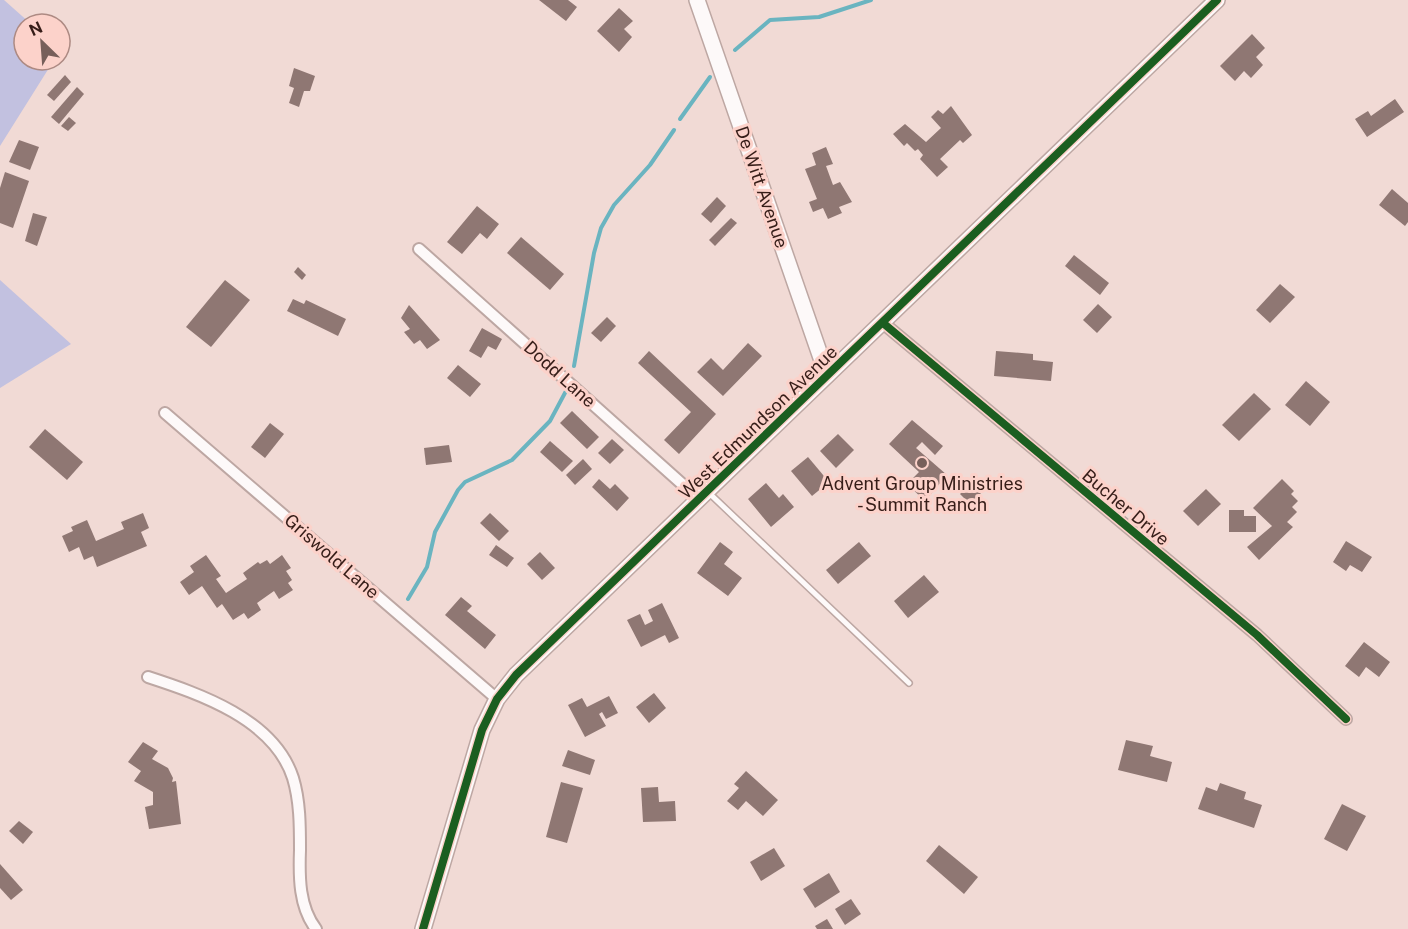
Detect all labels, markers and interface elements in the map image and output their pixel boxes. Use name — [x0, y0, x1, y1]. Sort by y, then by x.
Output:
north arrow — [12, 12, 72, 72]
text: N — [26, 18, 46, 40]
street label: De Witt Avenue — [731, 123, 793, 251]
street label: Dodd Lane — [520, 336, 600, 412]
street label: West Edmundson Avenue — [675, 341, 841, 503]
marker: Advent Group Ministries - Summit Ranch — [915, 456, 929, 470]
street label: Bucher Drive — [1078, 464, 1174, 550]
place label: Advent Group Ministries - Summit Ranch — [821, 473, 1023, 515]
street label: Griswold Lane — [280, 509, 384, 603]

